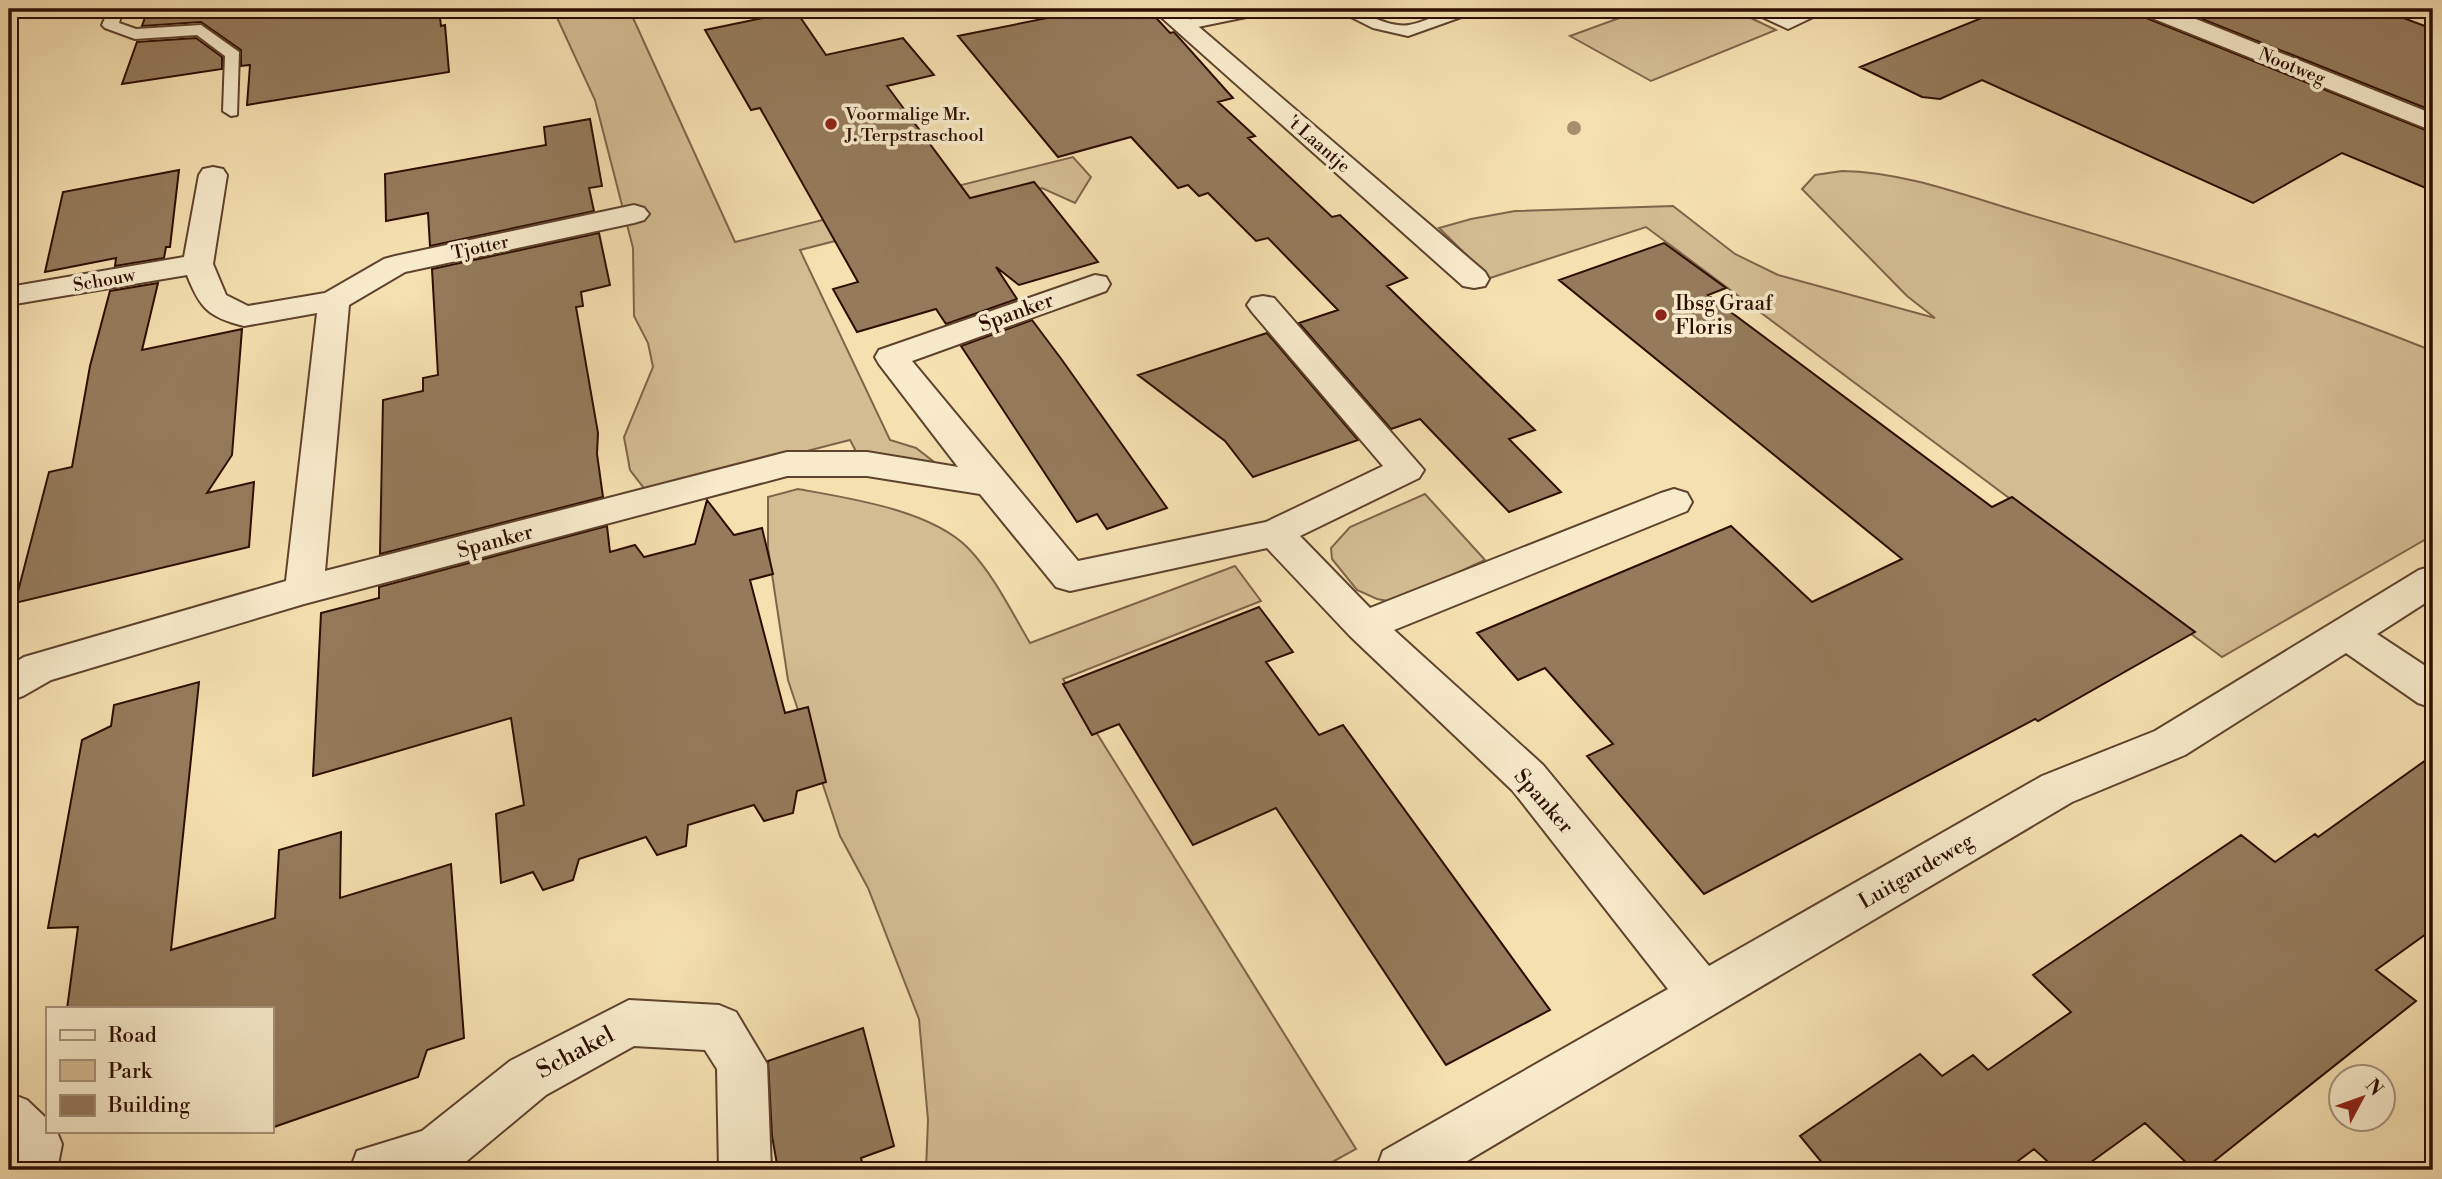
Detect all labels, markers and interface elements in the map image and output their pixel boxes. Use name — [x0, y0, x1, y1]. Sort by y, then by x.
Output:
street label: Nootweg — [2255, 43, 2329, 91]
place label: Voormalige Mr. J. Terpstraschool — [844, 103, 985, 147]
street label: 't Laantje — [1282, 111, 1355, 178]
marker: Voormalige Mr. J. Terpstraschool — [823, 116, 839, 132]
street label: Tjotter — [449, 230, 511, 265]
street label: Schouw — [71, 264, 138, 297]
street label: Spanker — [975, 287, 1057, 338]
place label: Ibsg Graaf Floris — [1675, 291, 1774, 341]
marker: Ibsg Graaf Floris — [1653, 307, 1669, 323]
street label: Spanker — [454, 519, 536, 565]
street label: Spanker — [1508, 764, 1579, 840]
street label: Luitgardeweg — [1854, 828, 1979, 915]
legend — [46, 1007, 273, 1134]
street label: Schakel — [531, 1020, 619, 1086]
text: Road — [108, 1023, 157, 1049]
text: Park — [108, 1059, 153, 1085]
north arrow — [2326, 1064, 2396, 1134]
text: N — [2360, 1074, 2388, 1101]
text: Building — [107, 1093, 190, 1119]

